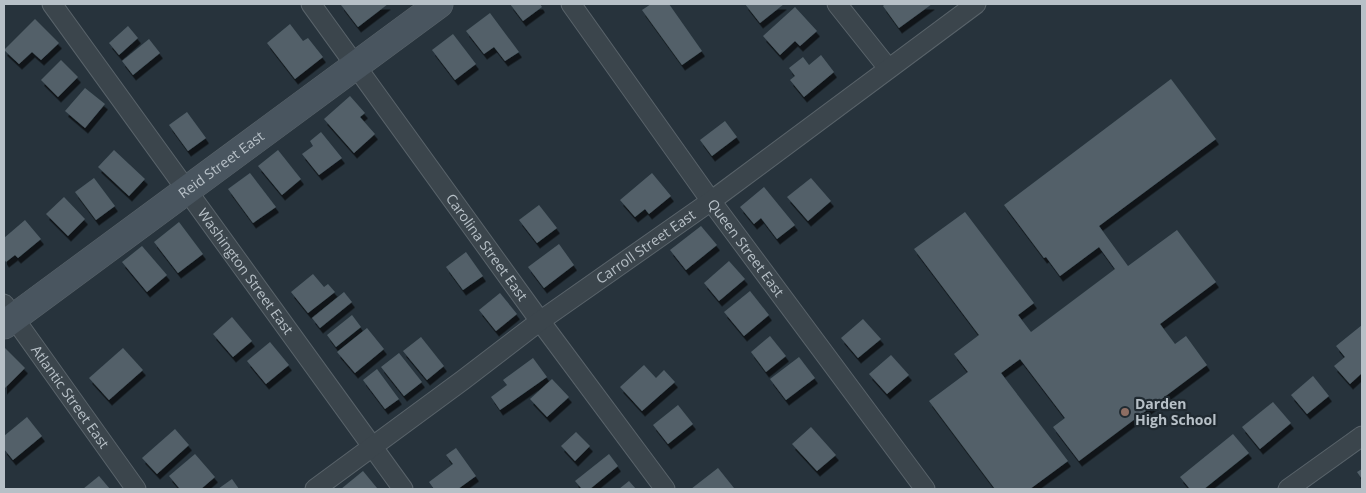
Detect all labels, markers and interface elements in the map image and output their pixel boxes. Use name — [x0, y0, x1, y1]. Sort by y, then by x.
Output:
street label: Reid Street East — [174, 126, 268, 202]
street label: Carolina Street East — [442, 189, 532, 304]
street label: Queen Street East — [704, 195, 789, 300]
street label: Washington Street East — [194, 204, 298, 338]
street label: Carroll Street East — [592, 205, 699, 288]
street label: Atlantic Street East — [27, 341, 114, 452]
place label: Darden High School — [1135, 394, 1216, 429]
marker: Darden High School — [1119, 406, 1131, 418]

